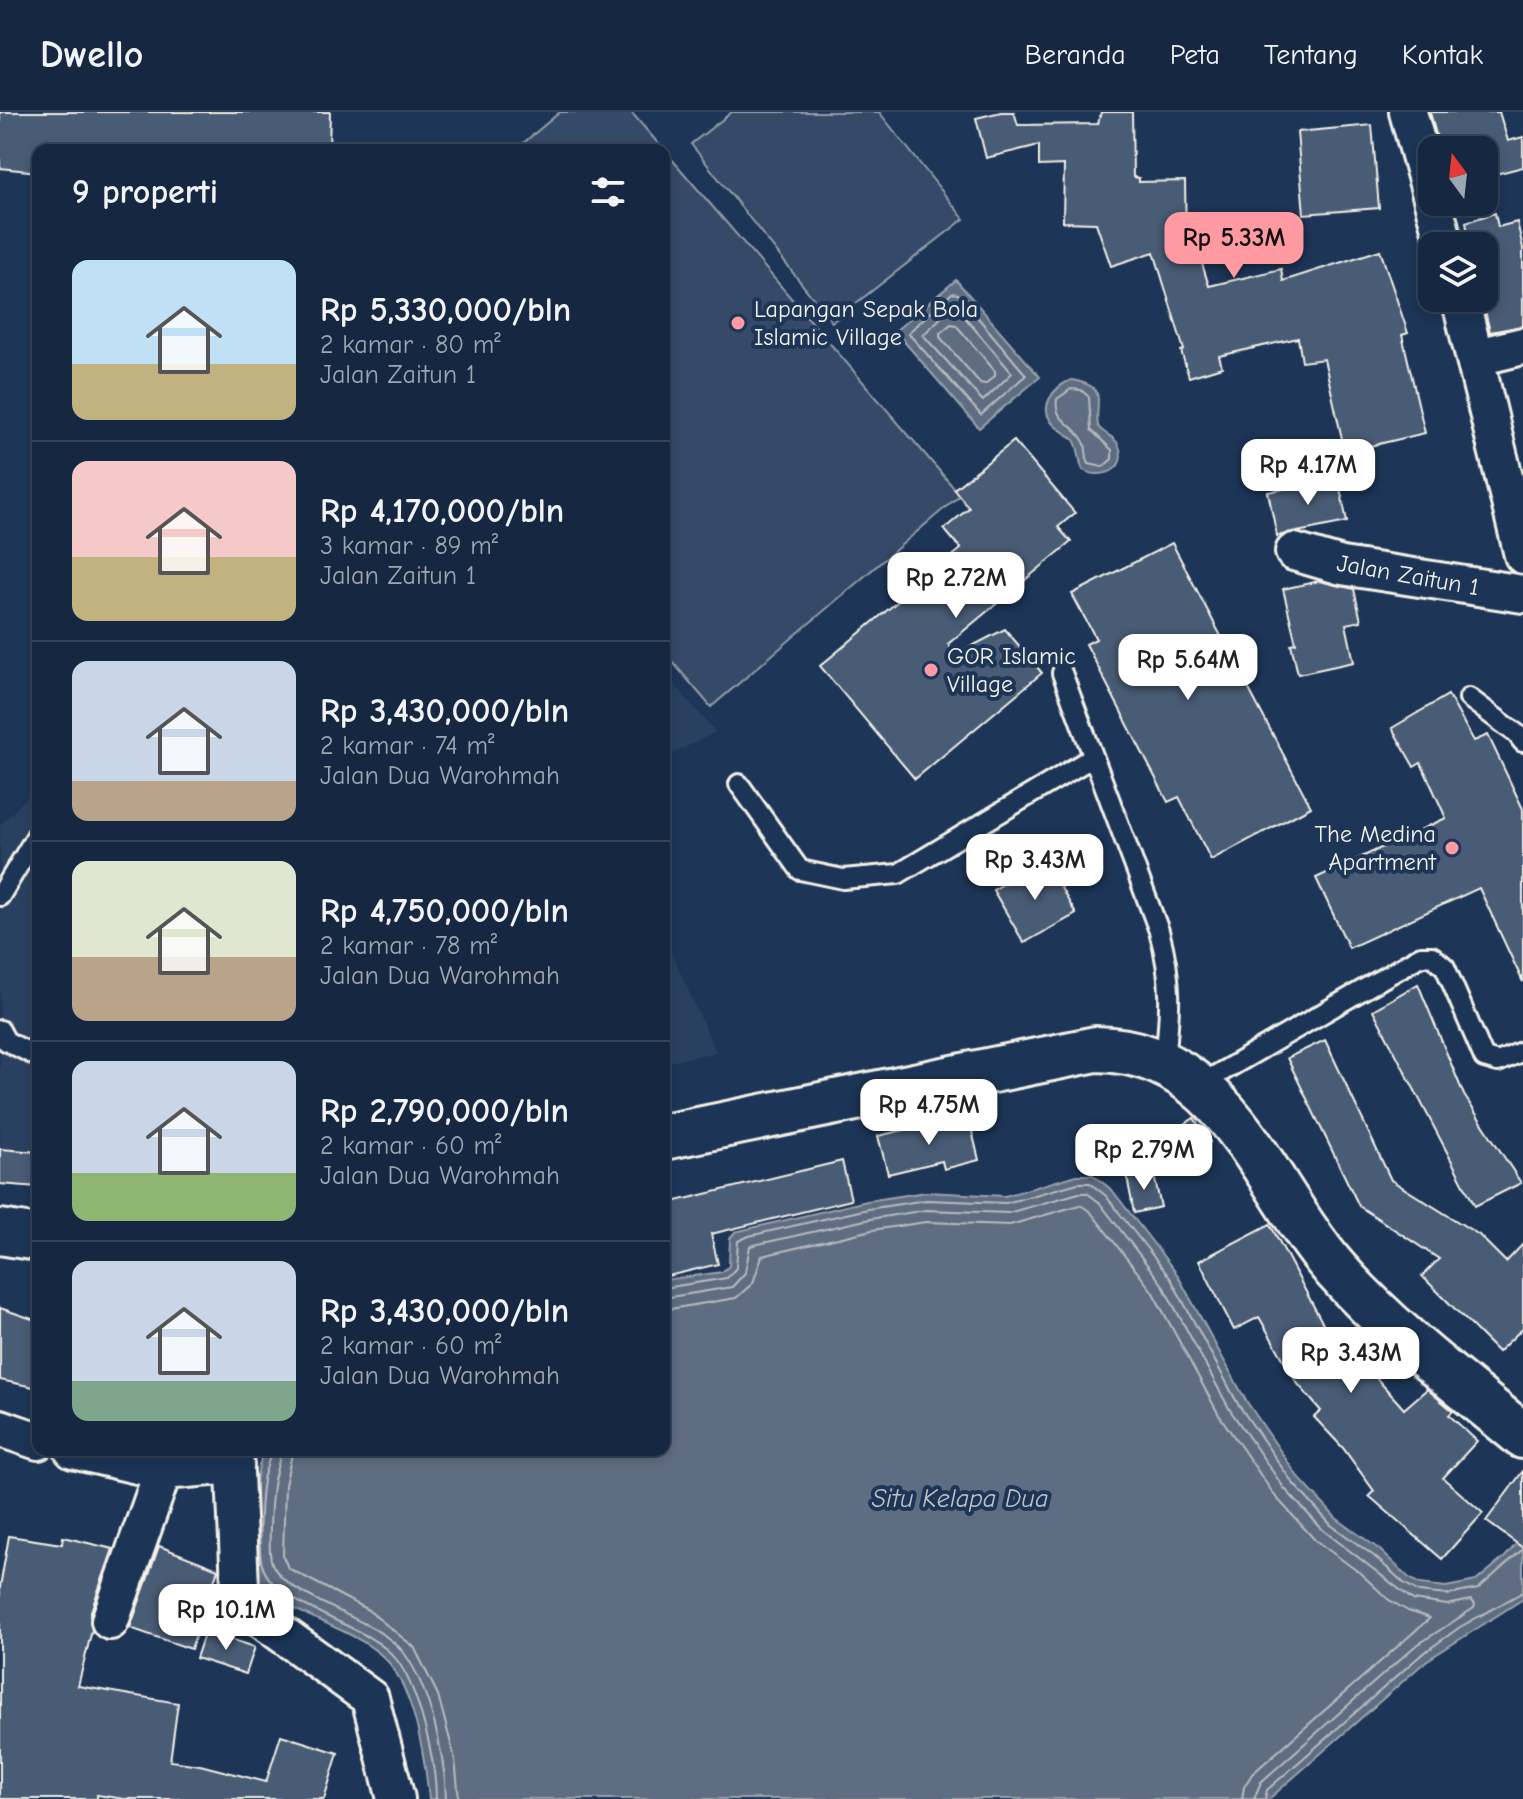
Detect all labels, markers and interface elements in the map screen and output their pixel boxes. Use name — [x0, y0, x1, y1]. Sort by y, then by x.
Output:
text: Dwello — [40, 33, 143, 77]
text: Beranda — [1025, 39, 1126, 71]
text: Peta — [1170, 39, 1220, 71]
text: Tentang — [1264, 39, 1358, 71]
text: Kontak — [1402, 39, 1483, 71]
north arrow — [1418, 136, 1498, 216]
map controls — [1418, 136, 1498, 312]
icon: filters — [586, 170, 630, 214]
text: 9 properti — [72, 172, 218, 212]
pin: Rp 5.33M — [1151, 212, 1317, 280]
text: Rp 5.33M — [1182, 223, 1286, 253]
button: layers — [1418, 232, 1498, 312]
text: Rp 5,330,000/bln — [320, 290, 571, 330]
icon: home — [136, 292, 232, 388]
place label: Lapangan Sepak Bola Islamic Village — [754, 295, 978, 351]
marker: Lapangan Sepak Bola Islamic Village — [729, 314, 747, 332]
text: 2 kamar · 80 m² — [320, 330, 501, 360]
text: Jalan Zaitun 1 — [320, 360, 476, 390]
pin: Rp 4.17M — [1225, 439, 1391, 507]
text: Rp 4.17M — [1259, 450, 1357, 480]
text: Rp 4,170,000/bln — [320, 491, 564, 531]
icon: home — [136, 493, 232, 589]
text: 3 kamar · 89 m² — [320, 531, 498, 561]
street label: Jalan Zaitun 1 — [1335, 549, 1481, 601]
pin: Rp 2.72M — [873, 552, 1039, 620]
text: Jalan Zaitun 1 — [320, 561, 476, 591]
text: Rp 2.72M — [905, 563, 1007, 593]
pin: Rp 5.64M — [1105, 634, 1271, 702]
place label: GOR Islamic Village — [947, 642, 1076, 698]
text: Rp 5.64M — [1136, 645, 1240, 675]
marker: GOR Islamic Village — [922, 661, 940, 679]
text: Rp 3,430,000/bln — [320, 691, 569, 731]
icon: home — [136, 693, 232, 789]
text: 2 kamar · 74 m² — [320, 731, 494, 761]
text: Jalan Dua Warohmah — [320, 761, 560, 791]
place label: The Medina Apartment — [1315, 820, 1437, 876]
pin: Rp 3.43M — [952, 834, 1118, 902]
marker: The Medina Apartment — [1443, 839, 1461, 857]
text: Rp 3.43M — [984, 845, 1086, 875]
text: Rp 4,750,000/bln — [320, 891, 569, 931]
icon: home — [136, 893, 232, 989]
text: 2 kamar · 78 m² — [320, 931, 497, 961]
text: Jalan Dua Warohmah — [320, 961, 560, 991]
pin: Rp 4.75M — [846, 1079, 1012, 1147]
text: Rp 4.75M — [878, 1090, 980, 1120]
text: Rp 2,790,000/bln — [320, 1091, 569, 1131]
icon: home — [136, 1093, 232, 1189]
pin: Rp 2.79M — [1061, 1124, 1227, 1192]
text: 2 kamar · 60 m² — [320, 1131, 502, 1161]
text: Rp 2.79M — [1093, 1135, 1195, 1165]
text: Jalan Dua Warohmah — [320, 1161, 560, 1191]
text: Rp 3,430,000/bln — [320, 1291, 569, 1331]
icon: home — [136, 1293, 232, 1389]
pin: Rp 3.43M — [1268, 1327, 1434, 1395]
text: 2 kamar · 60 m² — [320, 1331, 502, 1361]
text: Rp 3.43M — [1300, 1338, 1402, 1368]
text: Jalan Dua Warohmah — [320, 1361, 560, 1391]
water label: Situ Kelapa Dua — [872, 1484, 1048, 1514]
pin: Rp 10.1M — [143, 1584, 309, 1652]
text: Rp 10.1M — [177, 1595, 275, 1625]

